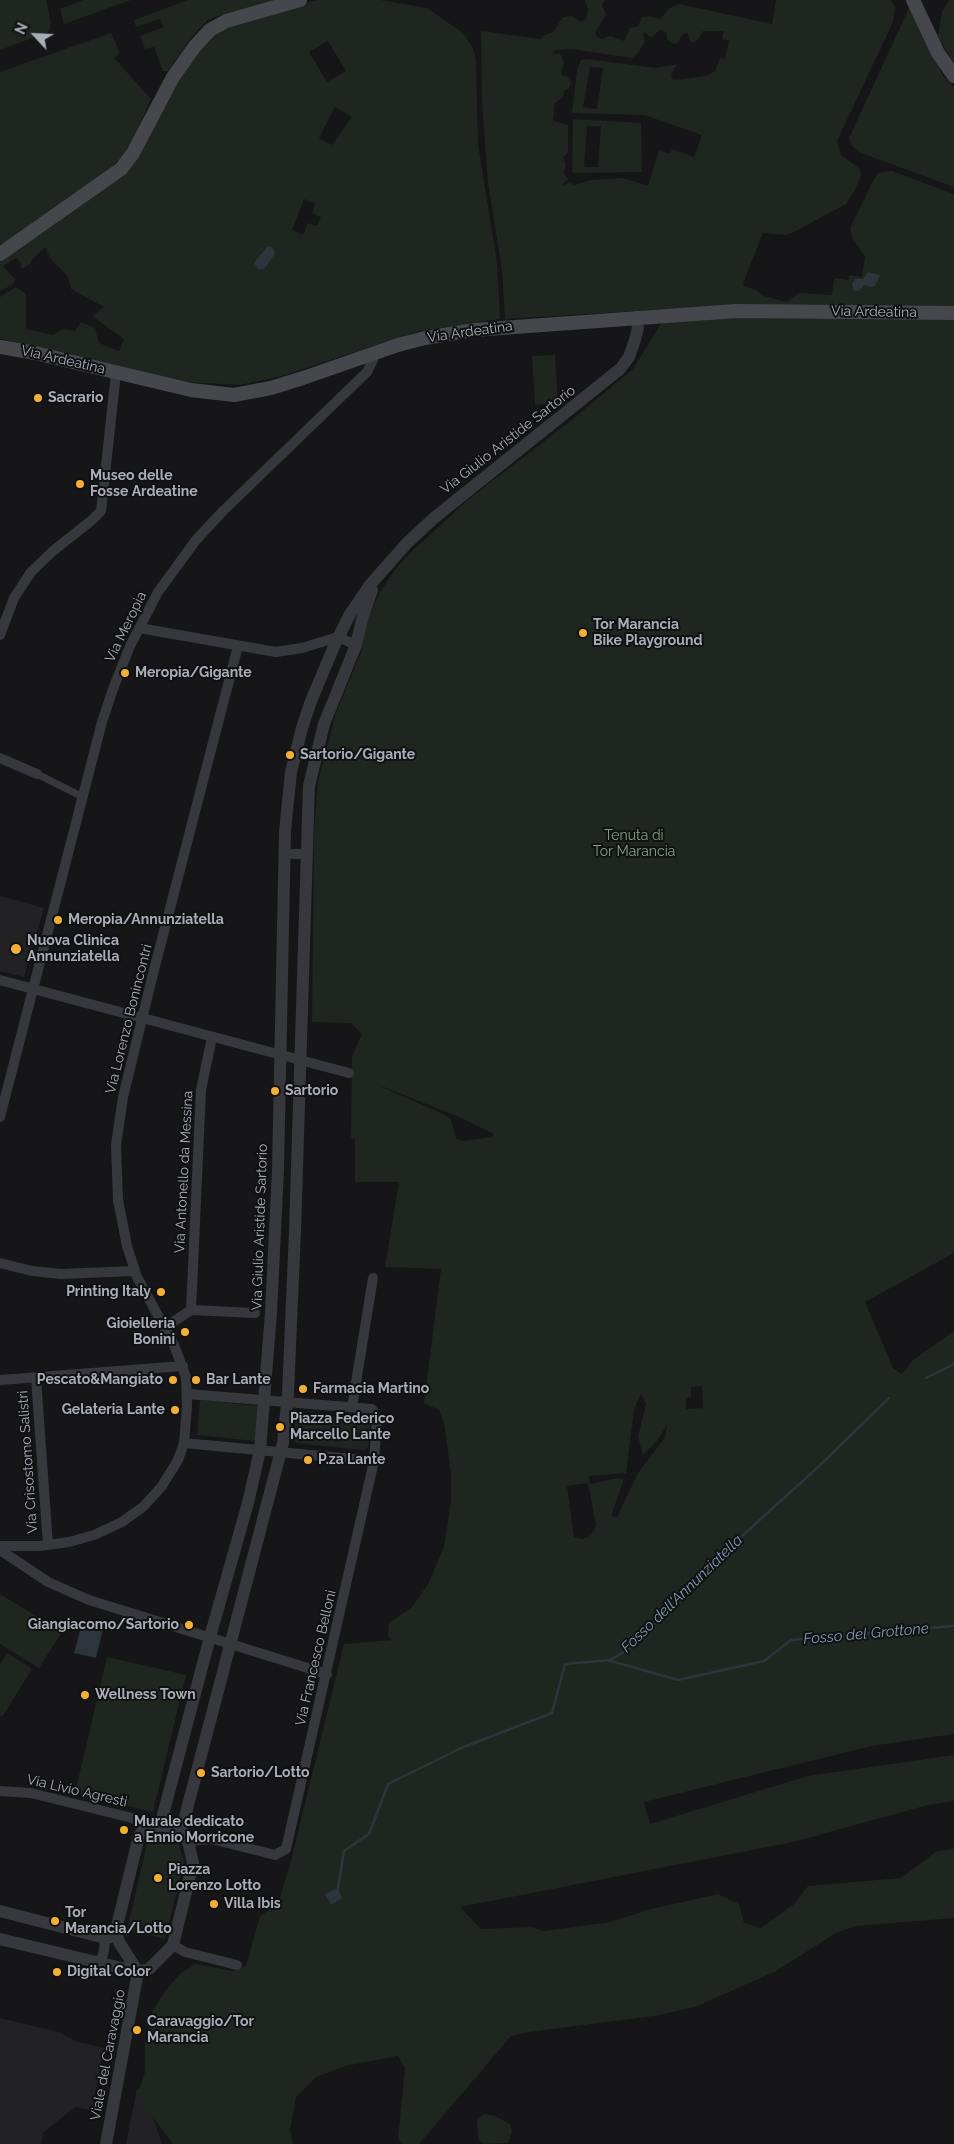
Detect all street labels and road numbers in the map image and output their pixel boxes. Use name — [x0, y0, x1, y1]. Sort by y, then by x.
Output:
street label: Via Ardeatina — [831, 303, 917, 321]
street label: Via Ardeatina — [426, 318, 514, 346]
street label: Via Ardeatina — [19, 342, 107, 378]
street label: Via Giulio Aristide Sartorio — [437, 382, 579, 498]
street label: Via Meropia — [102, 589, 150, 665]
street label: Via Lorenzo Bonincontri — [102, 942, 156, 1096]
street label: Via Antonello da Messina — [171, 1090, 197, 1254]
street label: Via Giulio Aristide Sartorio — [249, 1143, 271, 1311]
street label: Via Crisostomo Salistri — [15, 1390, 41, 1534]
street label: Via Francesco Belloni — [292, 1588, 340, 1728]
street label: Via Livio Agresti — [25, 1771, 129, 1811]
street label: Viale del Caravaggio — [87, 1988, 129, 2122]

